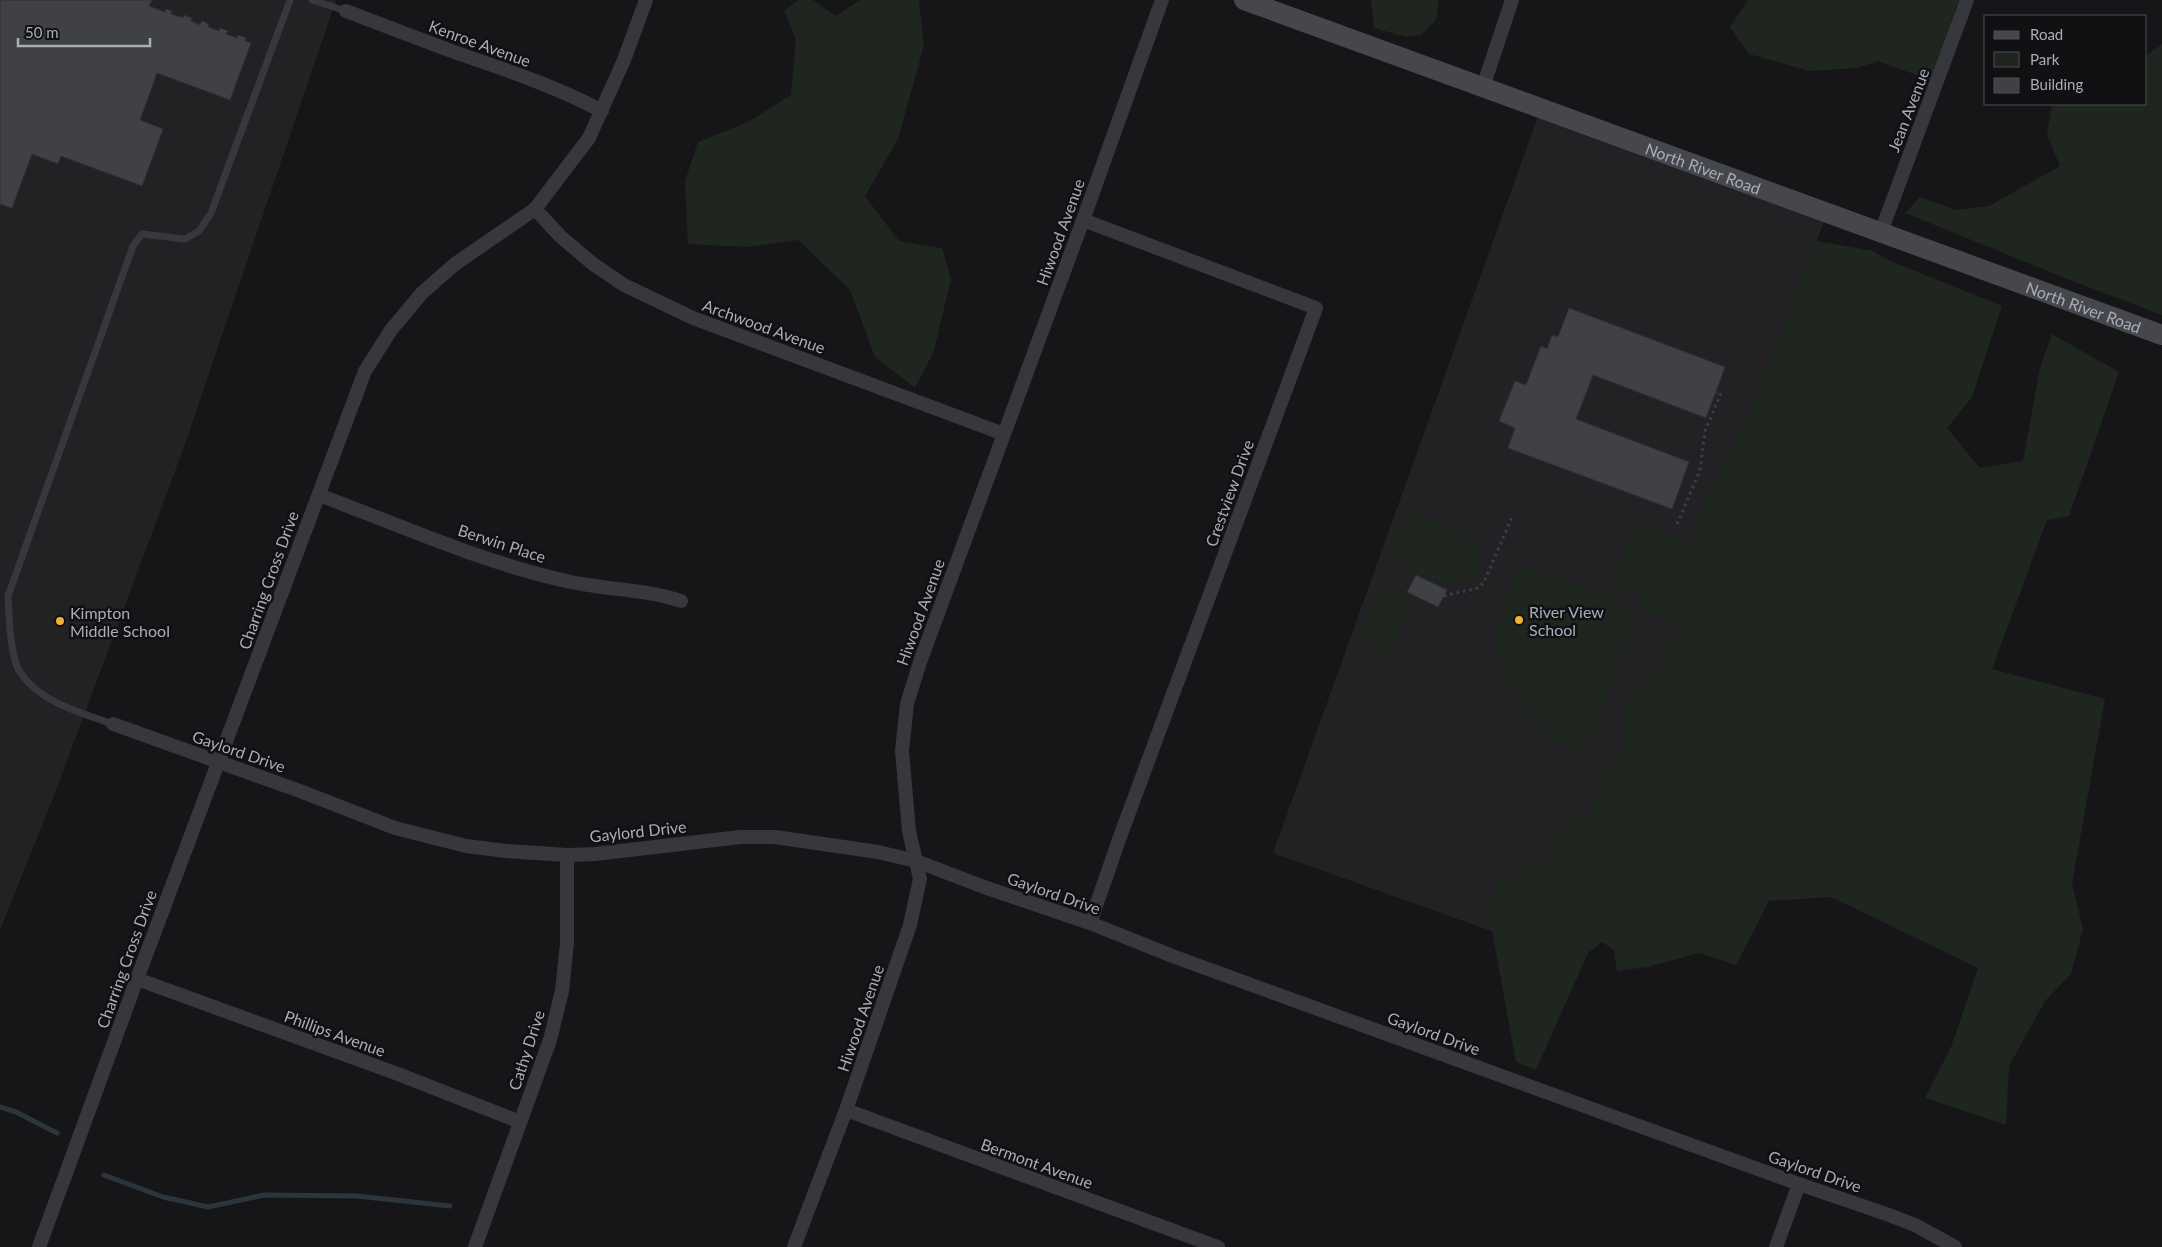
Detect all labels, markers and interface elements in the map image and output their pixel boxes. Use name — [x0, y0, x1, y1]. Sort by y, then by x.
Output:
scale bar — [18, 15, 150, 47]
legend — [1984, 15, 2147, 105]
street label: Kenroe Avenue — [427, 16, 533, 70]
text: 50 m — [25, 23, 59, 41]
text: Road — [2030, 25, 2063, 43]
text: Park — [2030, 50, 2060, 68]
street label: Jean Avenue — [1883, 65, 1933, 155]
text: Building — [2030, 75, 2083, 93]
street label: North River Road — [1643, 138, 1763, 197]
street label: Hiwood Avenue — [1032, 176, 1088, 288]
street label: North River Road — [2024, 277, 2144, 336]
street label: Archwood Avenue — [700, 295, 828, 357]
street label: Crestview Drive — [1201, 437, 1257, 549]
street label: Charring Cross Drive — [234, 508, 302, 652]
street label: Berwin Place — [456, 520, 548, 566]
street label: Hiwood Avenue — [892, 556, 948, 668]
place label: River View School — [1529, 602, 1604, 639]
place label: Kimpton Middle School — [70, 603, 170, 640]
marker: River View School — [1513, 614, 1525, 626]
marker: Kimpton Middle School — [54, 615, 66, 627]
street label: Gaylord Drive — [190, 726, 288, 776]
street label: Gaylord Drive — [589, 816, 687, 846]
street label: Gaylord Drive — [1005, 868, 1103, 918]
street label: Charring Cross Drive — [92, 887, 160, 1031]
street label: Hiwood Avenue — [833, 962, 887, 1074]
street label: Phillips Avenue — [282, 1006, 388, 1060]
street label: Gaylord Drive — [1385, 1007, 1483, 1059]
street label: Cathy Drive — [504, 1008, 548, 1092]
street label: Bermont Avenue — [978, 1134, 1096, 1192]
street label: Gaylord Drive — [1766, 1146, 1864, 1196]

